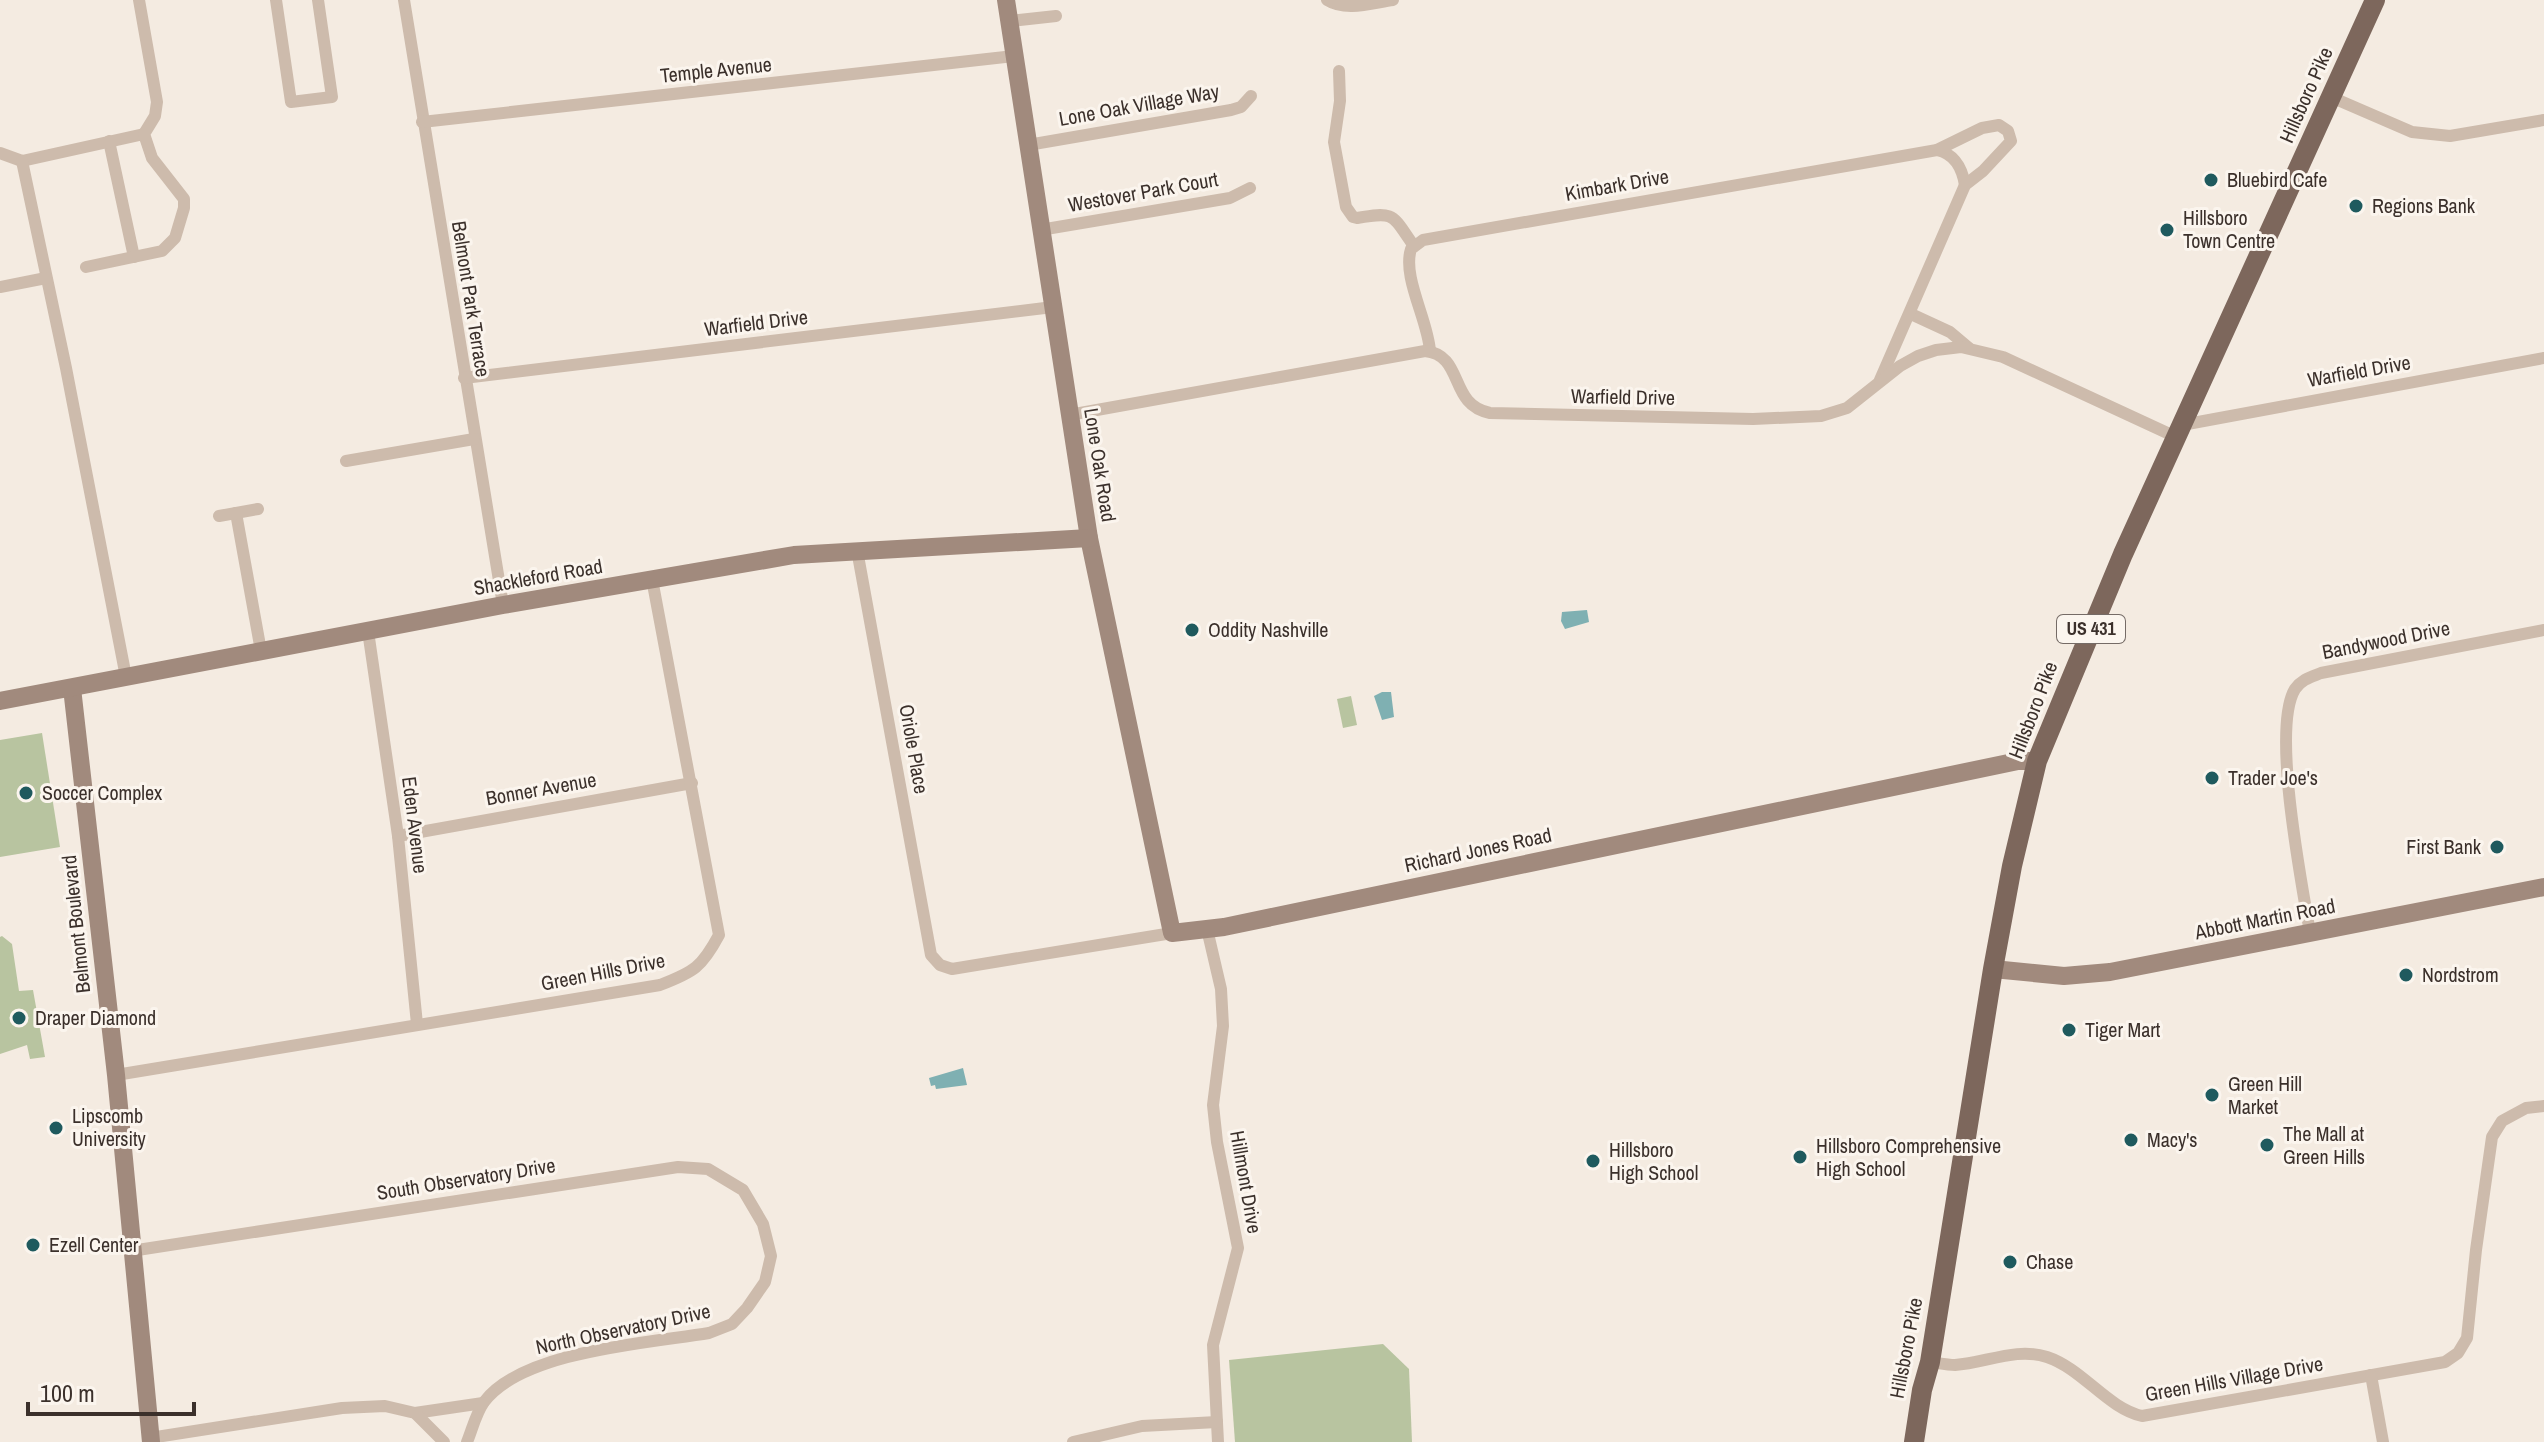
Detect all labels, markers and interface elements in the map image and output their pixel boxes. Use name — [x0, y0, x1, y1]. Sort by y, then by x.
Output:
street label: Hillsboro Pike — [2272, 43, 2339, 147]
street label: Temple Avenue — [659, 50, 773, 89]
street label: Lone Oak Village Way — [1057, 77, 1222, 132]
street label: Kimbark Drive — [1563, 162, 1671, 207]
street label: Westover Park Court — [1066, 165, 1220, 218]
place label: Bluebird Cafe — [2227, 166, 2327, 193]
marker: Bluebird Cafe — [2202, 171, 2220, 189]
place label: Regions Bank — [2372, 192, 2476, 219]
marker: Regions Bank — [2347, 197, 2365, 215]
place label: Hillsboro Town Centre — [2183, 204, 2275, 254]
street label: Belmont Park Terrace — [446, 219, 497, 379]
marker: Hillsboro Town Centre — [2158, 221, 2176, 239]
street label: Warfield Drive — [703, 303, 809, 342]
street label: Warfield Drive — [2305, 348, 2413, 393]
street label: Warfield Drive — [1571, 382, 1675, 411]
street label: Lone Oak Road — [1078, 406, 1123, 524]
street label: Shackleford Road — [471, 552, 604, 601]
street label: Bandywood Drive — [2320, 614, 2452, 665]
road number: US 431 — [2057, 615, 2125, 643]
place label: Oddity Nashville — [1208, 616, 1328, 643]
marker: Oddity Nashville — [1183, 621, 1201, 639]
street label: Hillsboro Pike — [2002, 657, 2063, 762]
street label: Oriole Place — [893, 702, 936, 796]
place label: Trader Joe's — [2228, 764, 2318, 791]
street label: Bonner Avenue — [483, 765, 598, 812]
marker: Trader Joe's — [2203, 769, 2221, 787]
street label: Eden Avenue — [396, 775, 435, 875]
place label: Soccer Complex — [42, 779, 163, 806]
marker: Soccer Complex — [17, 784, 35, 802]
street label: Richard Jones Road — [1402, 821, 1554, 878]
place label: First Bank — [2406, 833, 2482, 860]
marker: First Bank — [2488, 838, 2506, 856]
street label: Belmont Boulevard — [55, 854, 96, 994]
street label: Abbott Martin Road — [2192, 892, 2337, 946]
street label: Green Hills Drive — [539, 946, 667, 997]
place label: Nordstrom — [2422, 961, 2499, 988]
marker: Nordstrom — [2397, 966, 2415, 984]
place label: Draper Diamond — [35, 1004, 156, 1031]
marker: Draper Diamond — [10, 1009, 28, 1027]
place label: Tiger Mart — [2085, 1016, 2161, 1043]
marker: Tiger Mart — [2060, 1021, 2078, 1039]
place label: Green Hill Market — [2228, 1070, 2302, 1120]
marker: Green Hill Market — [2203, 1086, 2221, 1104]
place label: Lipscomb University — [72, 1102, 147, 1152]
marker: Lipscomb University — [47, 1119, 65, 1137]
place label: The Mall at Green Hills — [2283, 1120, 2365, 1170]
place label: Macy's — [2147, 1126, 2198, 1153]
street label: Hillmont Drive — [1224, 1128, 1269, 1235]
marker: Macy's — [2122, 1131, 2140, 1149]
place label: Hillsboro Comprehensive High School — [1816, 1132, 2001, 1182]
place label: Hillsboro High School — [1609, 1136, 1698, 1186]
marker: The Mall at Green Hills — [2258, 1136, 2276, 1154]
marker: Hillsboro Comprehensive High School — [1791, 1148, 1809, 1166]
street label: South Observatory Drive — [375, 1151, 557, 1206]
marker: Hillsboro High School — [1584, 1152, 1602, 1170]
place label: Ezell Center — [49, 1231, 139, 1258]
marker: Ezell Center — [24, 1236, 42, 1254]
place label: Chase — [2026, 1248, 2073, 1275]
marker: Chase — [2001, 1253, 2019, 1271]
street label: Hillsboro Pike — [1883, 1295, 1929, 1401]
street label: North Observatory Drive — [533, 1297, 713, 1360]
street label: Green Hills Village Drive — [2143, 1350, 2325, 1407]
scale bar — [28, 1366, 194, 1416]
text: 100 m — [40, 1377, 95, 1409]

